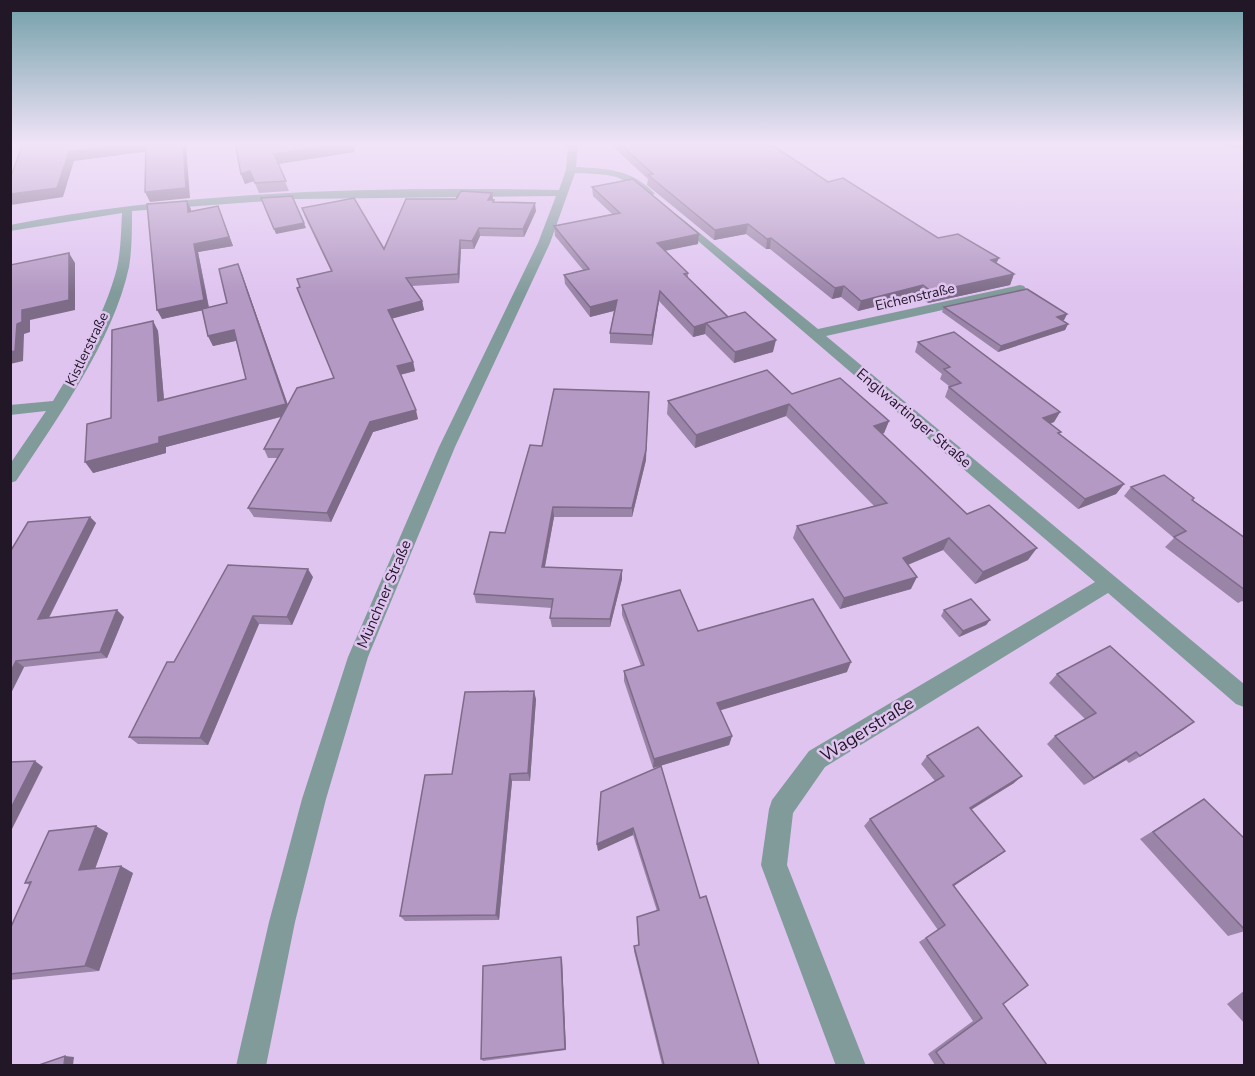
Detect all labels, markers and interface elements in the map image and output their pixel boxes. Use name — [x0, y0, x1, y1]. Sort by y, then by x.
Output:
street label: Eichenstraße — [873, 279, 957, 315]
street label: Kistlerstraße — [61, 309, 113, 389]
street label: Englwartinger Straße — [852, 364, 976, 472]
street label: Münchner Straße — [352, 537, 416, 651]
street label: Wagerstraße — [816, 691, 918, 767]

